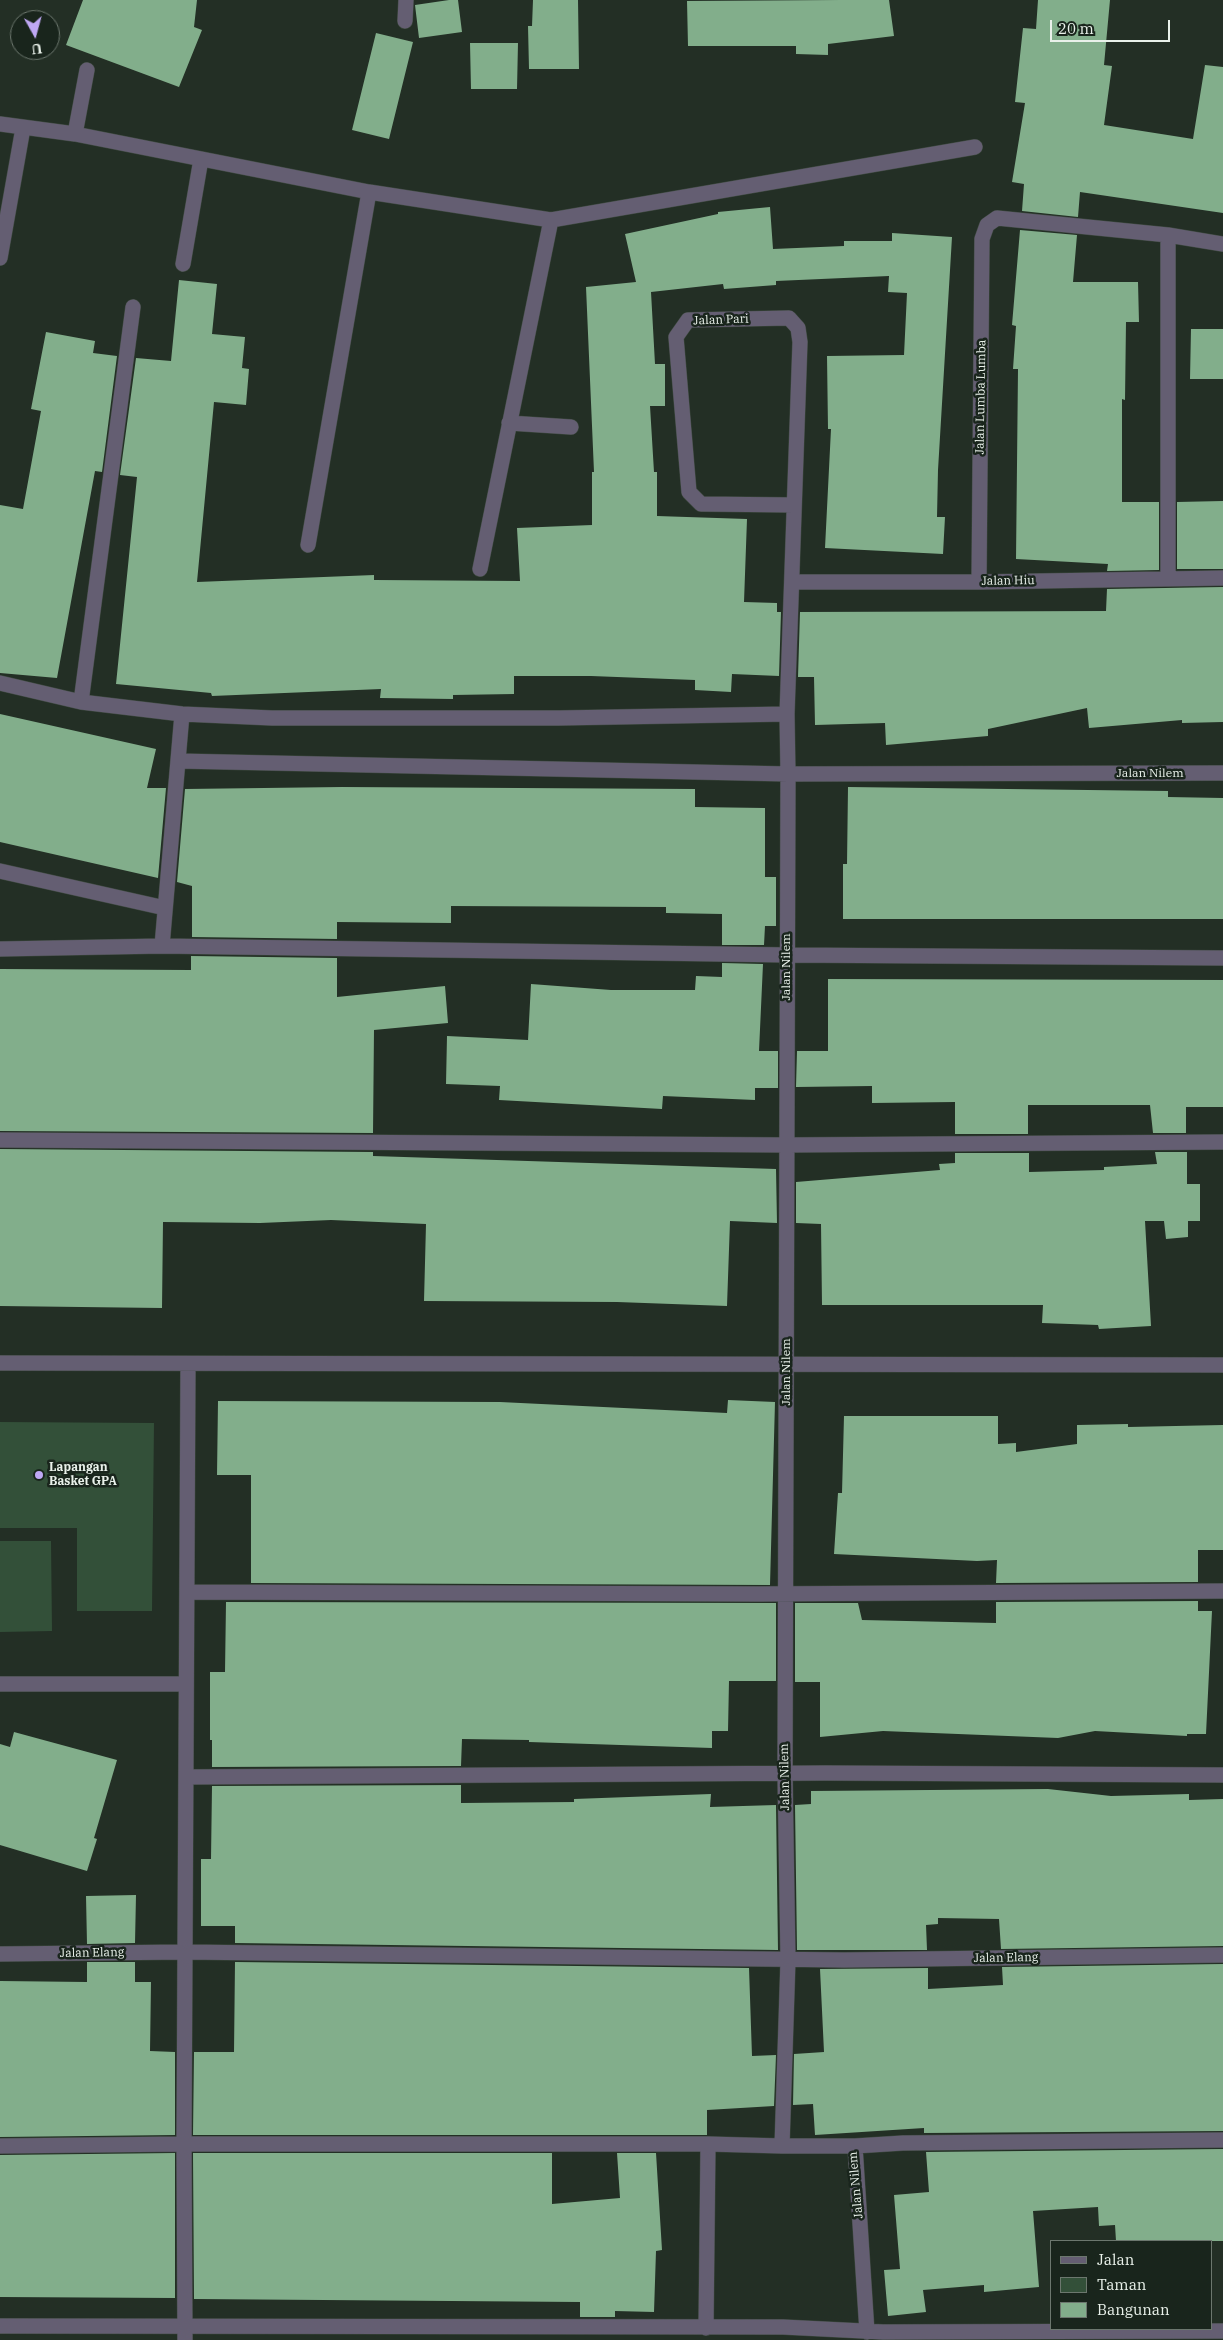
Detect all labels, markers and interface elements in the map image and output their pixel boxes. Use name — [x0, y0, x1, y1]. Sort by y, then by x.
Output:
north arrow — [10, 10, 60, 60]
scale bar — [1053, 10, 1173, 42]
text: 20 m — [1058, 19, 1094, 38]
text: U — [30, 39, 43, 58]
street label: Jalan Pari — [693, 312, 749, 328]
street label: Jalan Lumba Lumba — [973, 339, 989, 455]
street label: Jalan Hiu — [981, 573, 1035, 589]
street label: Jalan Nilem — [1116, 767, 1184, 781]
street label: Jalan Nilem — [780, 933, 794, 1001]
street label: Jalan Nilem — [780, 1338, 794, 1406]
place label: Lapangan Basket GPA — [49, 1461, 117, 1489]
marker: Lapangan Basket GPA — [33, 1469, 45, 1481]
street label: Jalan Nilem — [777, 1743, 793, 1811]
street label: Jalan Elang — [60, 1945, 124, 1961]
street label: Jalan Elang — [974, 1950, 1038, 1966]
street label: Jalan Nilem — [846, 2151, 866, 2219]
legend — [1050, 2240, 1213, 2330]
text: Jalan — [1097, 2250, 1134, 2269]
text: Taman — [1097, 2275, 1146, 2294]
text: Bangunan — [1097, 2300, 1170, 2319]

